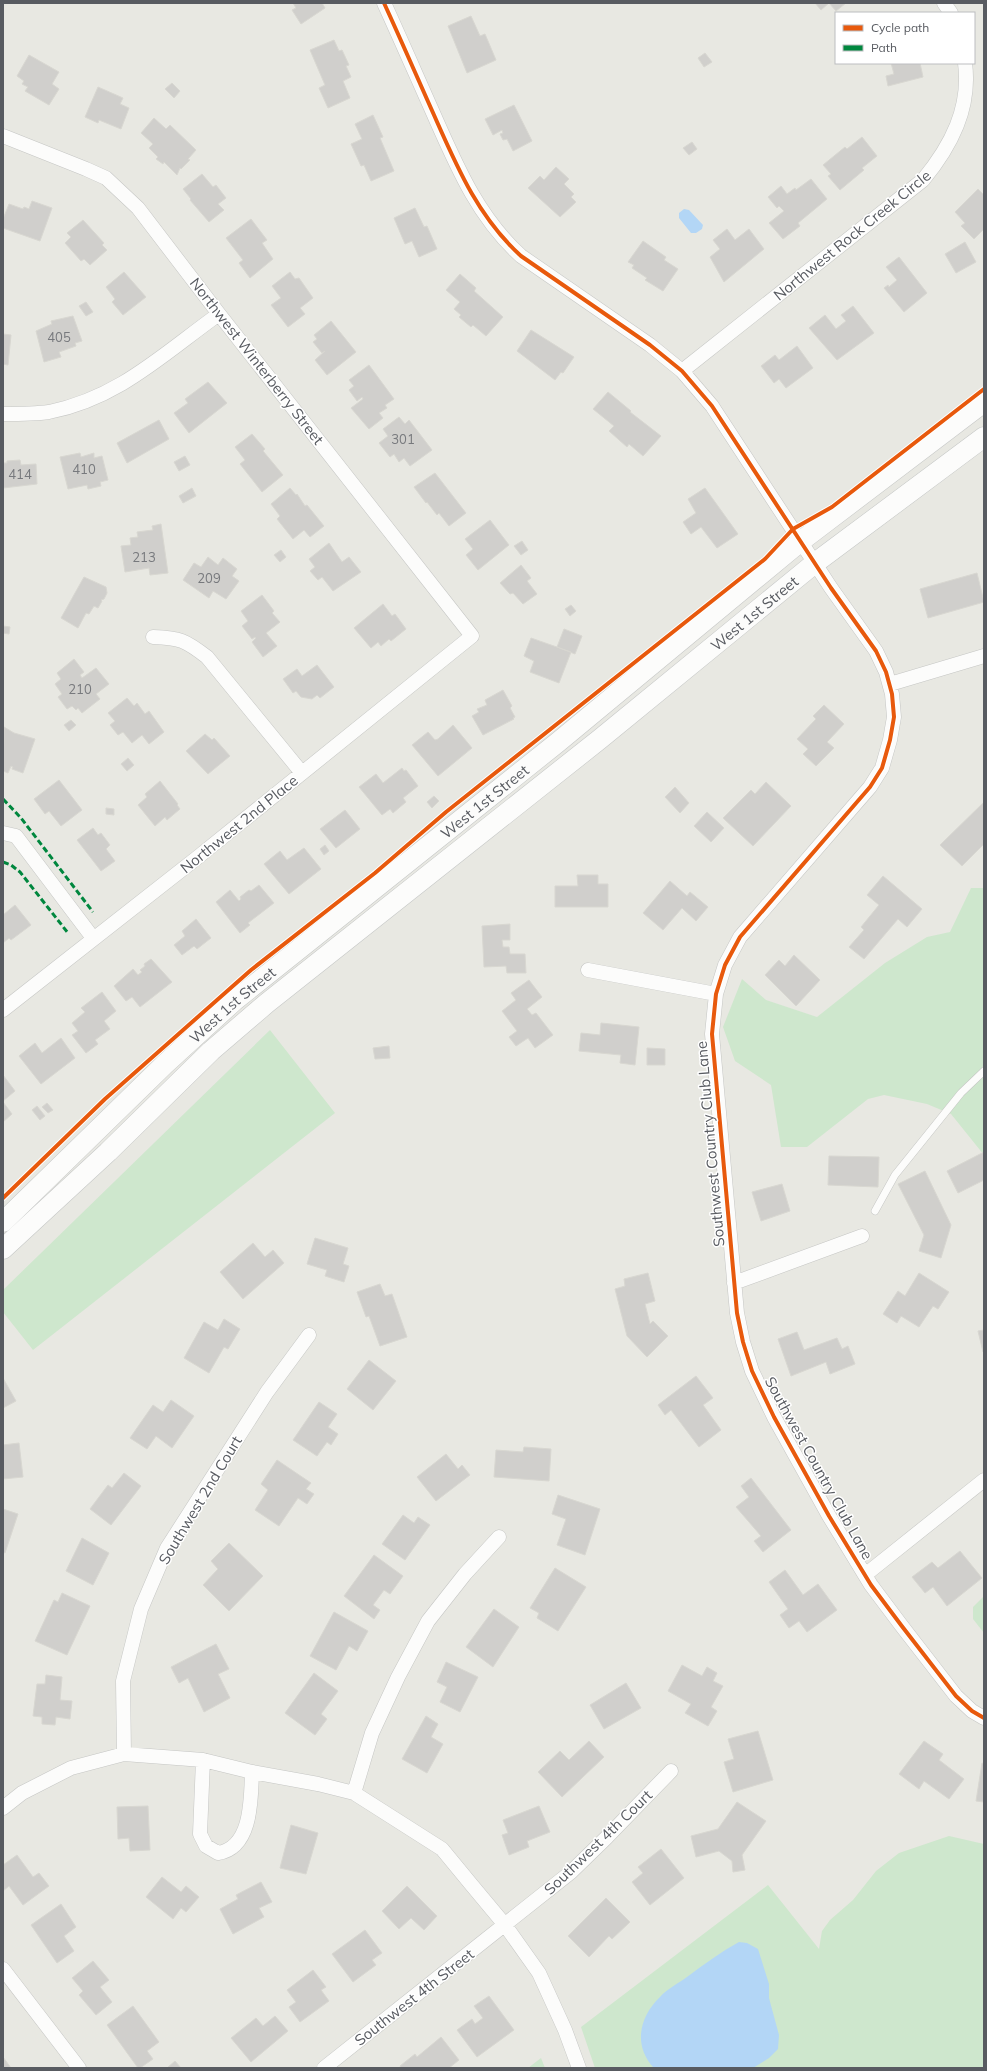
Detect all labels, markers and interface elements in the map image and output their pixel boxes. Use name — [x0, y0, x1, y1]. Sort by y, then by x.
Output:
legend — [835, 12, 975, 64]
text: Cycle path — [871, 20, 929, 35]
text: Path — [871, 40, 897, 55]
street label: Northwest Rock Creek Circle — [769, 166, 935, 304]
street label: Northwest Winterberry Street — [186, 274, 328, 448]
house number: 405 — [47, 329, 71, 345]
house number: 301 — [391, 431, 415, 447]
house number: 410 — [72, 461, 96, 477]
house number: 414 — [8, 466, 32, 482]
house number: 213 — [132, 549, 156, 565]
house number: 209 — [197, 570, 221, 586]
street label: West 1st Street — [706, 571, 802, 654]
house number: 210 — [68, 681, 92, 697]
street label: West 1st Street — [436, 760, 532, 842]
street label: Northwest 2nd Place — [176, 771, 302, 877]
street label: West 1st Street — [185, 962, 279, 1047]
street label: Southwest Country Club Lane — [692, 1040, 728, 1248]
street label: Southwest Country Club Lane — [761, 1373, 877, 1563]
street label: Southwest 2nd Court — [154, 1432, 246, 1568]
street label: Southwest 4th Court — [540, 1785, 656, 1899]
street label: Southwest 4th Street — [350, 1944, 478, 2050]

